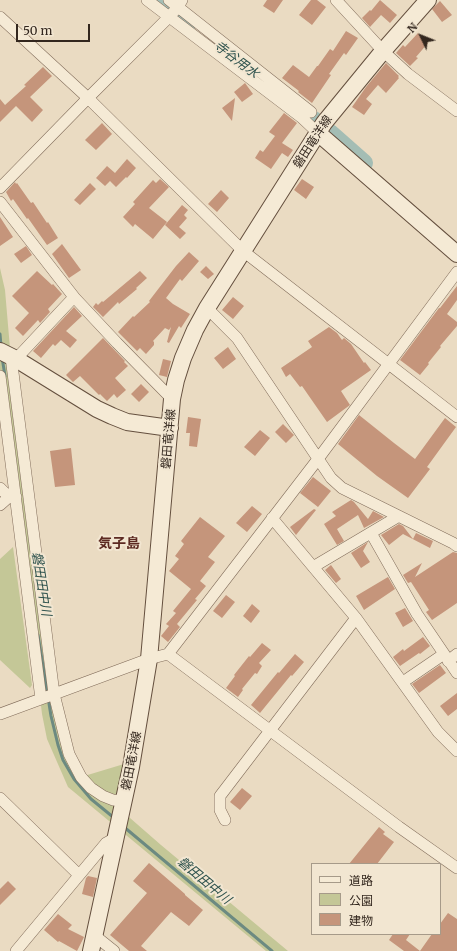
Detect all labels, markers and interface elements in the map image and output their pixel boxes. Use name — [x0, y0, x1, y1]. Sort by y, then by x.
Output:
scale bar — [18, 16, 92, 42]
north arrow — [401, 16, 441, 56]
text: N — [404, 20, 420, 36]
text: 50 m — [23, 23, 52, 38]
water label: 寺谷用水 — [211, 38, 261, 82]
street label: 磐田竜洋線 — [291, 113, 335, 171]
street label: 磐田竜洋線 — [159, 408, 179, 470]
district label: 気子島 — [98, 536, 140, 552]
water label: 磐田田中川 — [28, 551, 54, 617]
street label: 磐田竜洋線 — [119, 730, 145, 792]
water label: 磐田田中川 — [174, 854, 234, 908]
legend — [311, 863, 441, 935]
text: 道路 — [349, 873, 373, 888]
text: 公園 — [349, 893, 373, 908]
text: 建物 — [349, 913, 373, 928]

